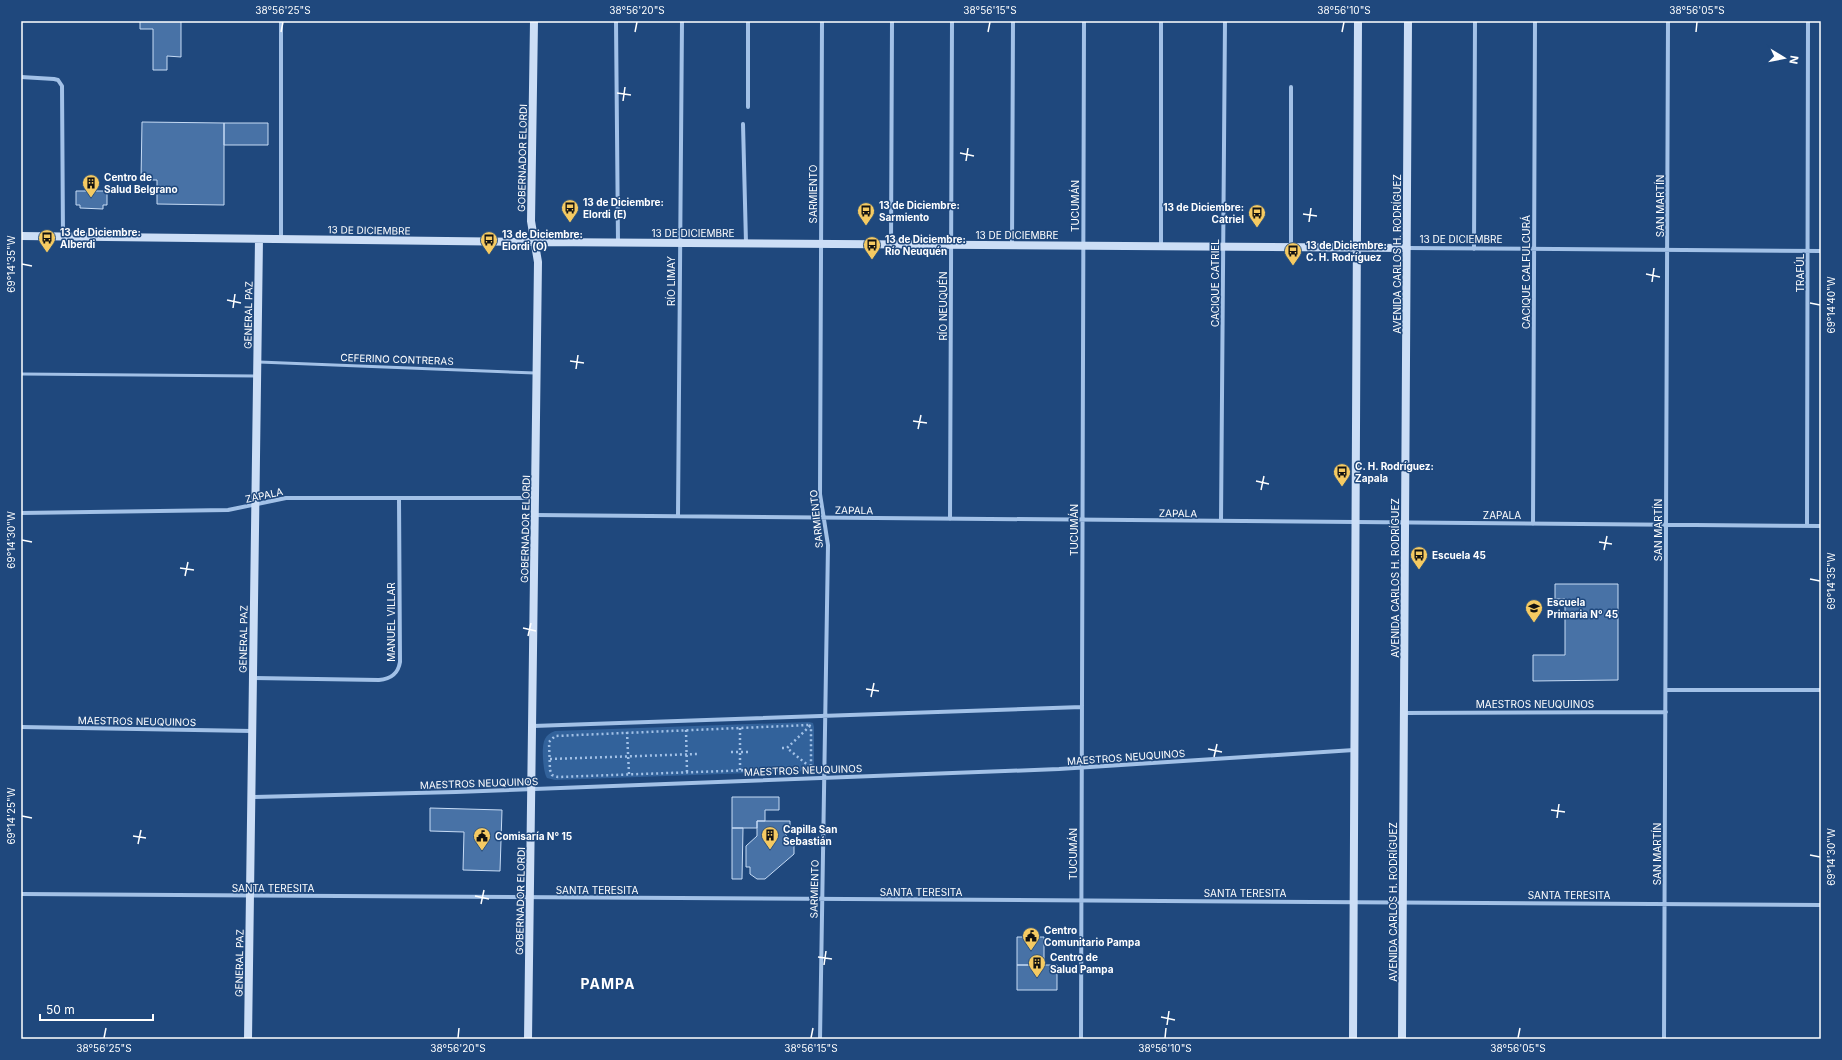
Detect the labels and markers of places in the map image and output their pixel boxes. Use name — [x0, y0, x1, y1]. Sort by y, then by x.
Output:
place label: Centro de Salud Belgrano — [104, 171, 178, 196]
building icon: Centro de Salud Belgrano — [81, 173, 101, 198]
place label: 13 de Diciembre: Elordi (E) — [583, 196, 664, 220]
bus stop icon: 13 de Diciembre: Elordi (E) — [560, 198, 580, 223]
place label: 13 de Diciembre: Sarmiento — [879, 199, 960, 223]
bus stop icon: 13 de Diciembre: Sarmiento — [856, 201, 876, 226]
place label: 13 de Diciembre: Catriel — [1163, 201, 1244, 225]
bus stop icon: 13 de Diciembre: Catriel — [1247, 203, 1267, 228]
place label: 13 de Diciembre: Alberdi — [60, 226, 141, 250]
bus stop icon: 13 de Diciembre: Alberdi — [37, 228, 57, 253]
place label: 13 de Diciembre: Elordi (O) — [502, 228, 583, 252]
bus stop icon: 13 de Diciembre: Elordi (O) — [479, 230, 499, 255]
place label: 13 de Diciembre: Río Neuquén — [885, 233, 966, 257]
bus stop icon: 13 de Diciembre: Río Neuquén — [862, 235, 882, 260]
place label: 13 de Diciembre: C. H. Rodríguez — [1306, 239, 1387, 264]
bus stop icon: 13 de Diciembre: C. H. Rodríguez — [1283, 241, 1303, 266]
place label: C. H. Rodríguez: Zapala — [1355, 460, 1434, 484]
bus stop icon: C. H. Rodríguez: Zapala — [1332, 462, 1352, 487]
bus stop icon: Escuela 45 — [1409, 545, 1429, 570]
place label: Escuela 45 — [1432, 549, 1486, 561]
place label: Escuela Primaria N° 45 — [1547, 596, 1618, 620]
school or university icon: Escuela Primaria N° 45 — [1524, 598, 1544, 623]
place label: Capilla San Sebastián — [783, 823, 837, 847]
building icon: Capilla San Sebastián — [760, 825, 780, 850]
public building icon: Comisaría N° 15 — [472, 826, 492, 851]
place label: Comisaría N° 15 — [495, 830, 572, 842]
place label: Centro Comunitario Pampa — [1044, 924, 1140, 948]
public building icon: Centro Comunitario Pampa — [1021, 926, 1041, 951]
place label: Centro de Salud Pampa — [1050, 951, 1114, 975]
building icon: Centro de Salud Pampa — [1027, 953, 1047, 978]

